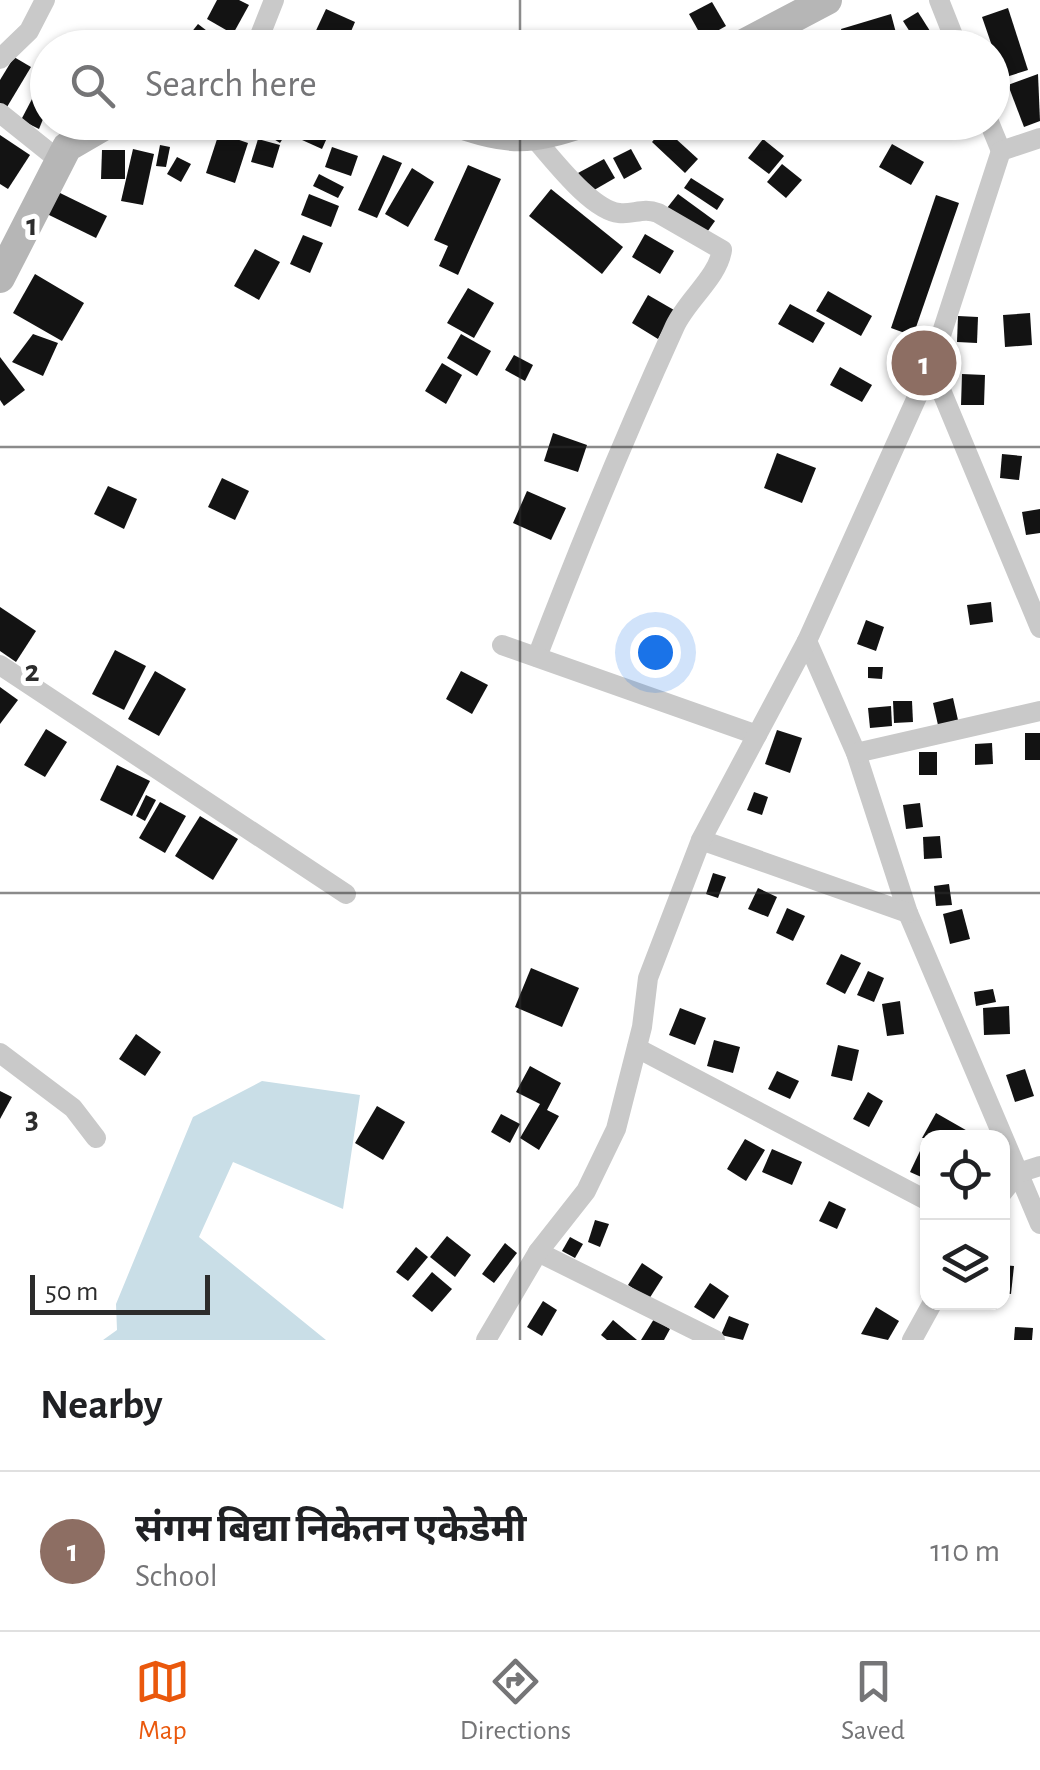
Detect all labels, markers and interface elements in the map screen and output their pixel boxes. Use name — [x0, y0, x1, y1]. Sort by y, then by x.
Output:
search box — [30, 30, 1010, 140]
icon: search — [65, 58, 120, 113]
text: Search here — [145, 66, 317, 104]
text: 1 — [26, 209, 38, 241]
pin: 1 — [892, 326, 956, 400]
your location — [630, 627, 681, 678]
text: 2 — [24, 655, 40, 687]
text: 3 — [25, 1102, 39, 1134]
map controls — [920, 1130, 1010, 1310]
button: locate — [920, 1130, 1010, 1220]
button: layers — [920, 1220, 1010, 1310]
scale bar — [30, 1270, 210, 1314]
text: 50 m — [45, 1278, 99, 1306]
text: Nearby — [40, 1384, 163, 1426]
text: संगम बिद्या निकेतन एकेडेमी — [135, 1511, 526, 1549]
text: 1 — [67, 1535, 78, 1567]
text: 110 m — [930, 1535, 1000, 1567]
text: School — [135, 1560, 218, 1592]
tab: Map — [135, 1654, 190, 1748]
tab: Directions — [460, 1654, 571, 1748]
tab: Saved — [841, 1654, 905, 1748]

